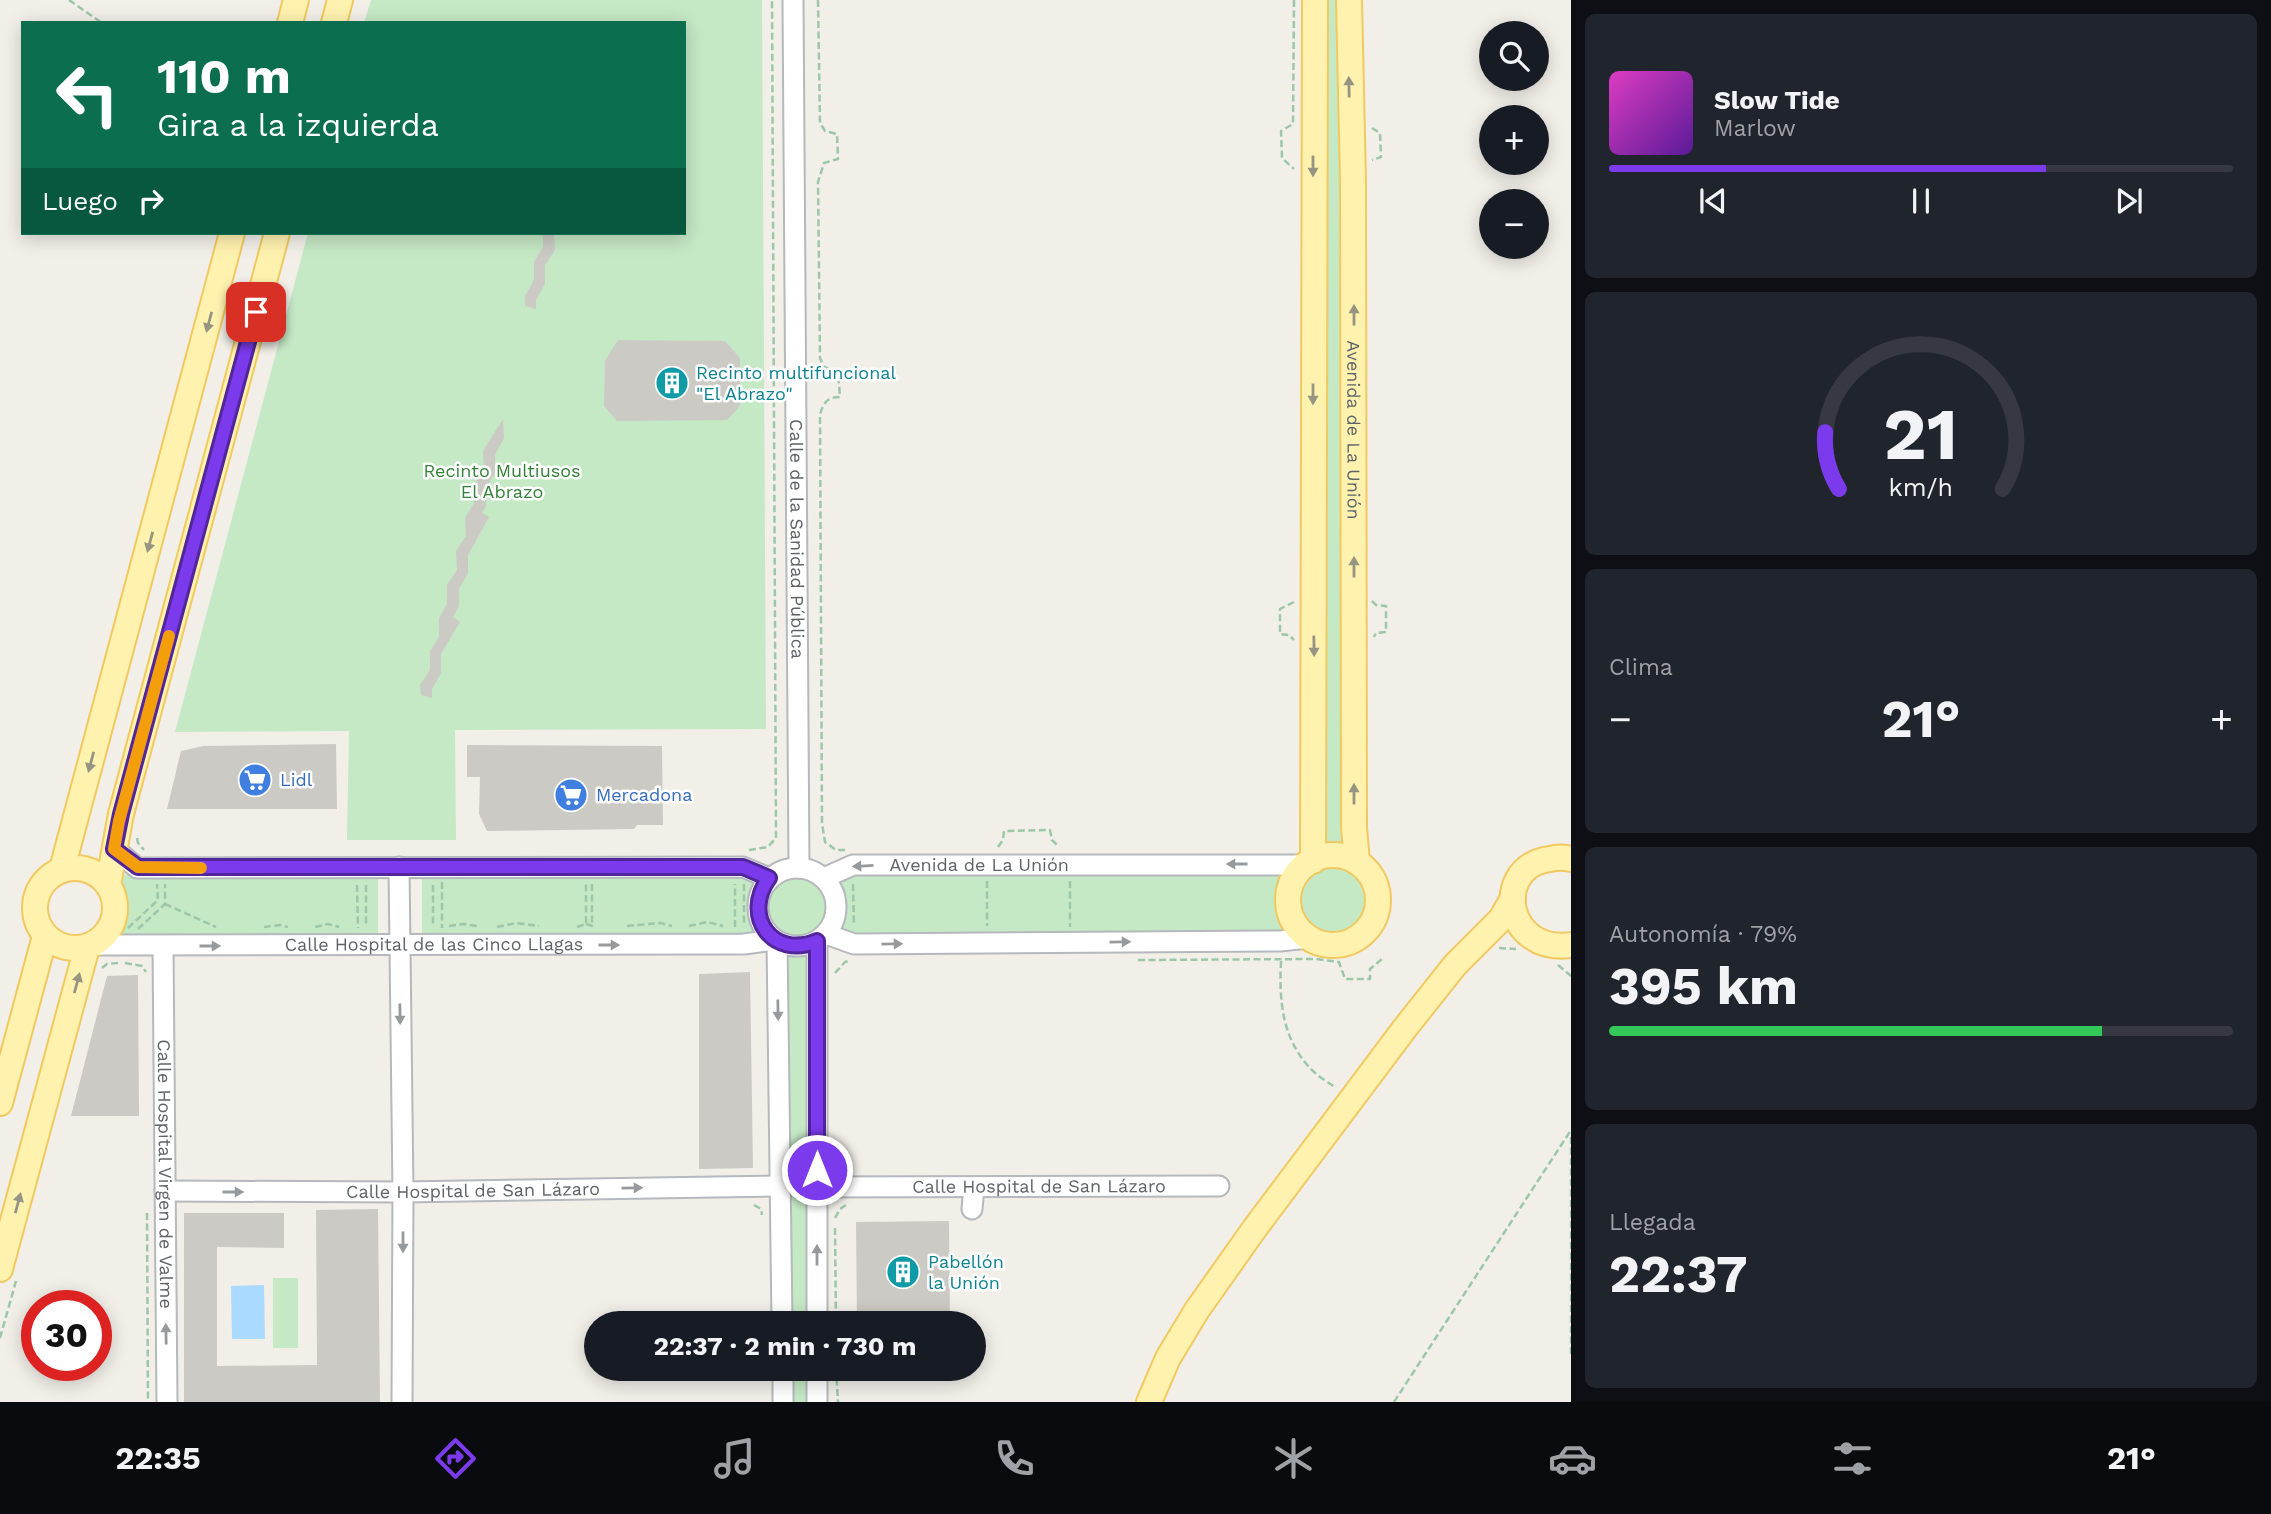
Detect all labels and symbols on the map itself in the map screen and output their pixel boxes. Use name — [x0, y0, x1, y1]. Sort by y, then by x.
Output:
one-way arrow — [1344, 76, 1355, 98]
one-way arrow — [1307, 155, 1319, 177]
pin — [226, 282, 286, 342]
one-way arrow — [1348, 304, 1360, 326]
one-way arrow — [203, 312, 213, 333]
street label: Avenida de La Unión — [1343, 340, 1365, 520]
place label: Recinto multifuncional "El Abrazo" — [696, 362, 896, 404]
building icon: Recinto multifuncional "El Abrazo" — [653, 364, 691, 402]
one-way arrow — [1307, 383, 1319, 405]
street label: Calle de la Sanidad Pública — [786, 419, 809, 659]
park label: Recinto Multiusos El Abrazo — [423, 460, 581, 502]
one-way arrow — [144, 531, 155, 553]
one-way arrow — [1348, 556, 1360, 578]
one-way arrow — [1308, 635, 1320, 657]
one-way arrow — [85, 751, 96, 773]
supermarket icon: Lidl — [236, 761, 274, 799]
place label: Lidl — [280, 769, 313, 790]
supermarket icon: Mercadona — [552, 776, 590, 814]
one-way arrow — [1348, 783, 1360, 805]
place label: Mercadona — [596, 784, 692, 805]
street label: Avenida de La Unión — [890, 854, 1069, 875]
one-way arrow — [1226, 858, 1248, 870]
one-way arrow — [851, 860, 873, 871]
street label: Calle Hospital de las Cinco Llagas — [285, 933, 583, 955]
one-way arrow — [1109, 936, 1131, 948]
one-way arrow — [881, 938, 903, 950]
one-way arrow — [598, 939, 620, 951]
one-way arrow — [199, 940, 221, 952]
one-way arrow — [72, 972, 83, 994]
one-way arrow — [773, 999, 784, 1021]
one-way arrow — [394, 1003, 406, 1025]
street label: Calle Hospital Virgen de Valme — [154, 1039, 177, 1309]
position arrow — [780, 1133, 854, 1207]
street label: Calle Hospital de San Lázaro — [912, 1175, 1166, 1197]
street label: Calle Hospital de San Lázaro — [346, 1178, 600, 1202]
one-way arrow — [621, 1182, 643, 1194]
one-way arrow — [222, 1186, 244, 1198]
one-way arrow — [13, 1192, 24, 1214]
one-way arrow — [397, 1231, 408, 1253]
one-way arrow — [811, 1244, 823, 1266]
place label: Pabellón la Unión — [928, 1251, 1004, 1293]
building icon: Pabellón la Unión — [884, 1253, 922, 1291]
speed limit sign: 30 — [21, 1290, 112, 1381]
one-way arrow — [160, 1323, 172, 1345]

